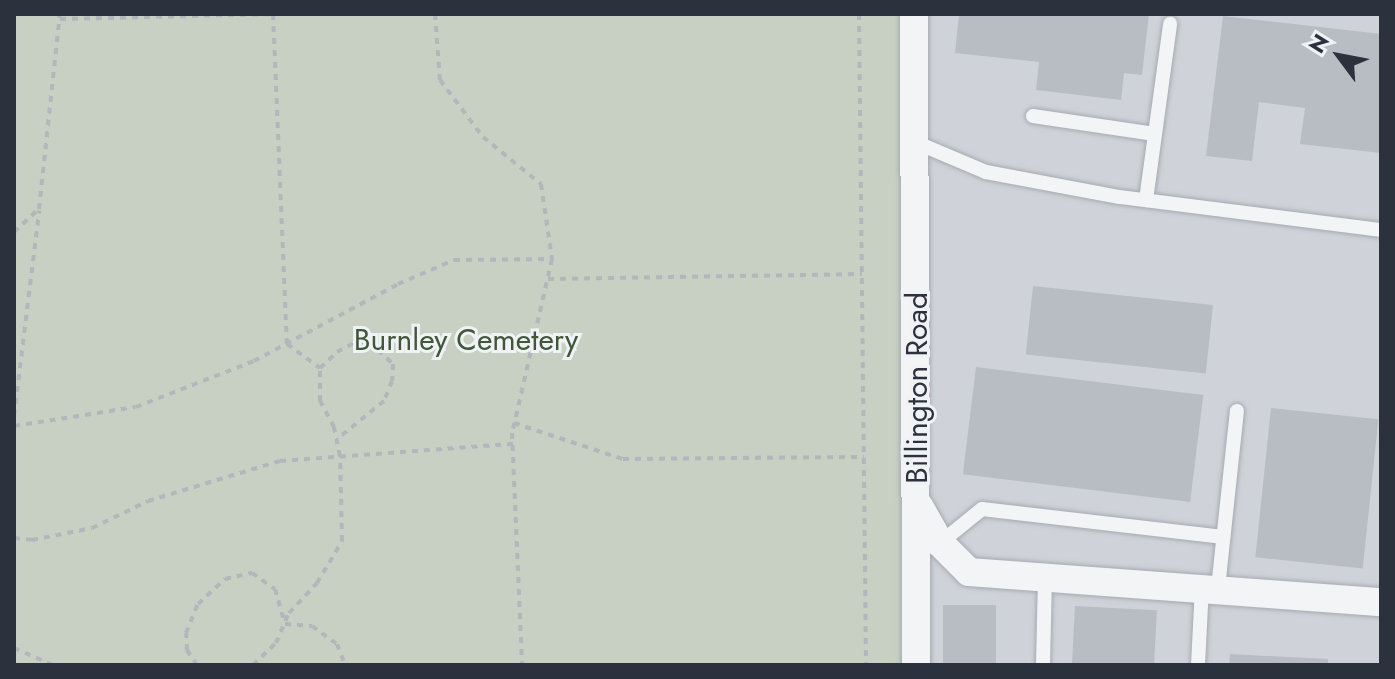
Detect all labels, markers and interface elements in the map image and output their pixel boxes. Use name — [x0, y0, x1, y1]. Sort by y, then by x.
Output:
north arrow — [1299, 16, 1379, 96]
text: N — [1300, 27, 1337, 59]
street label: Billington Road — [899, 292, 935, 484]
park label: Burnley Cemetery — [354, 322, 578, 358]

